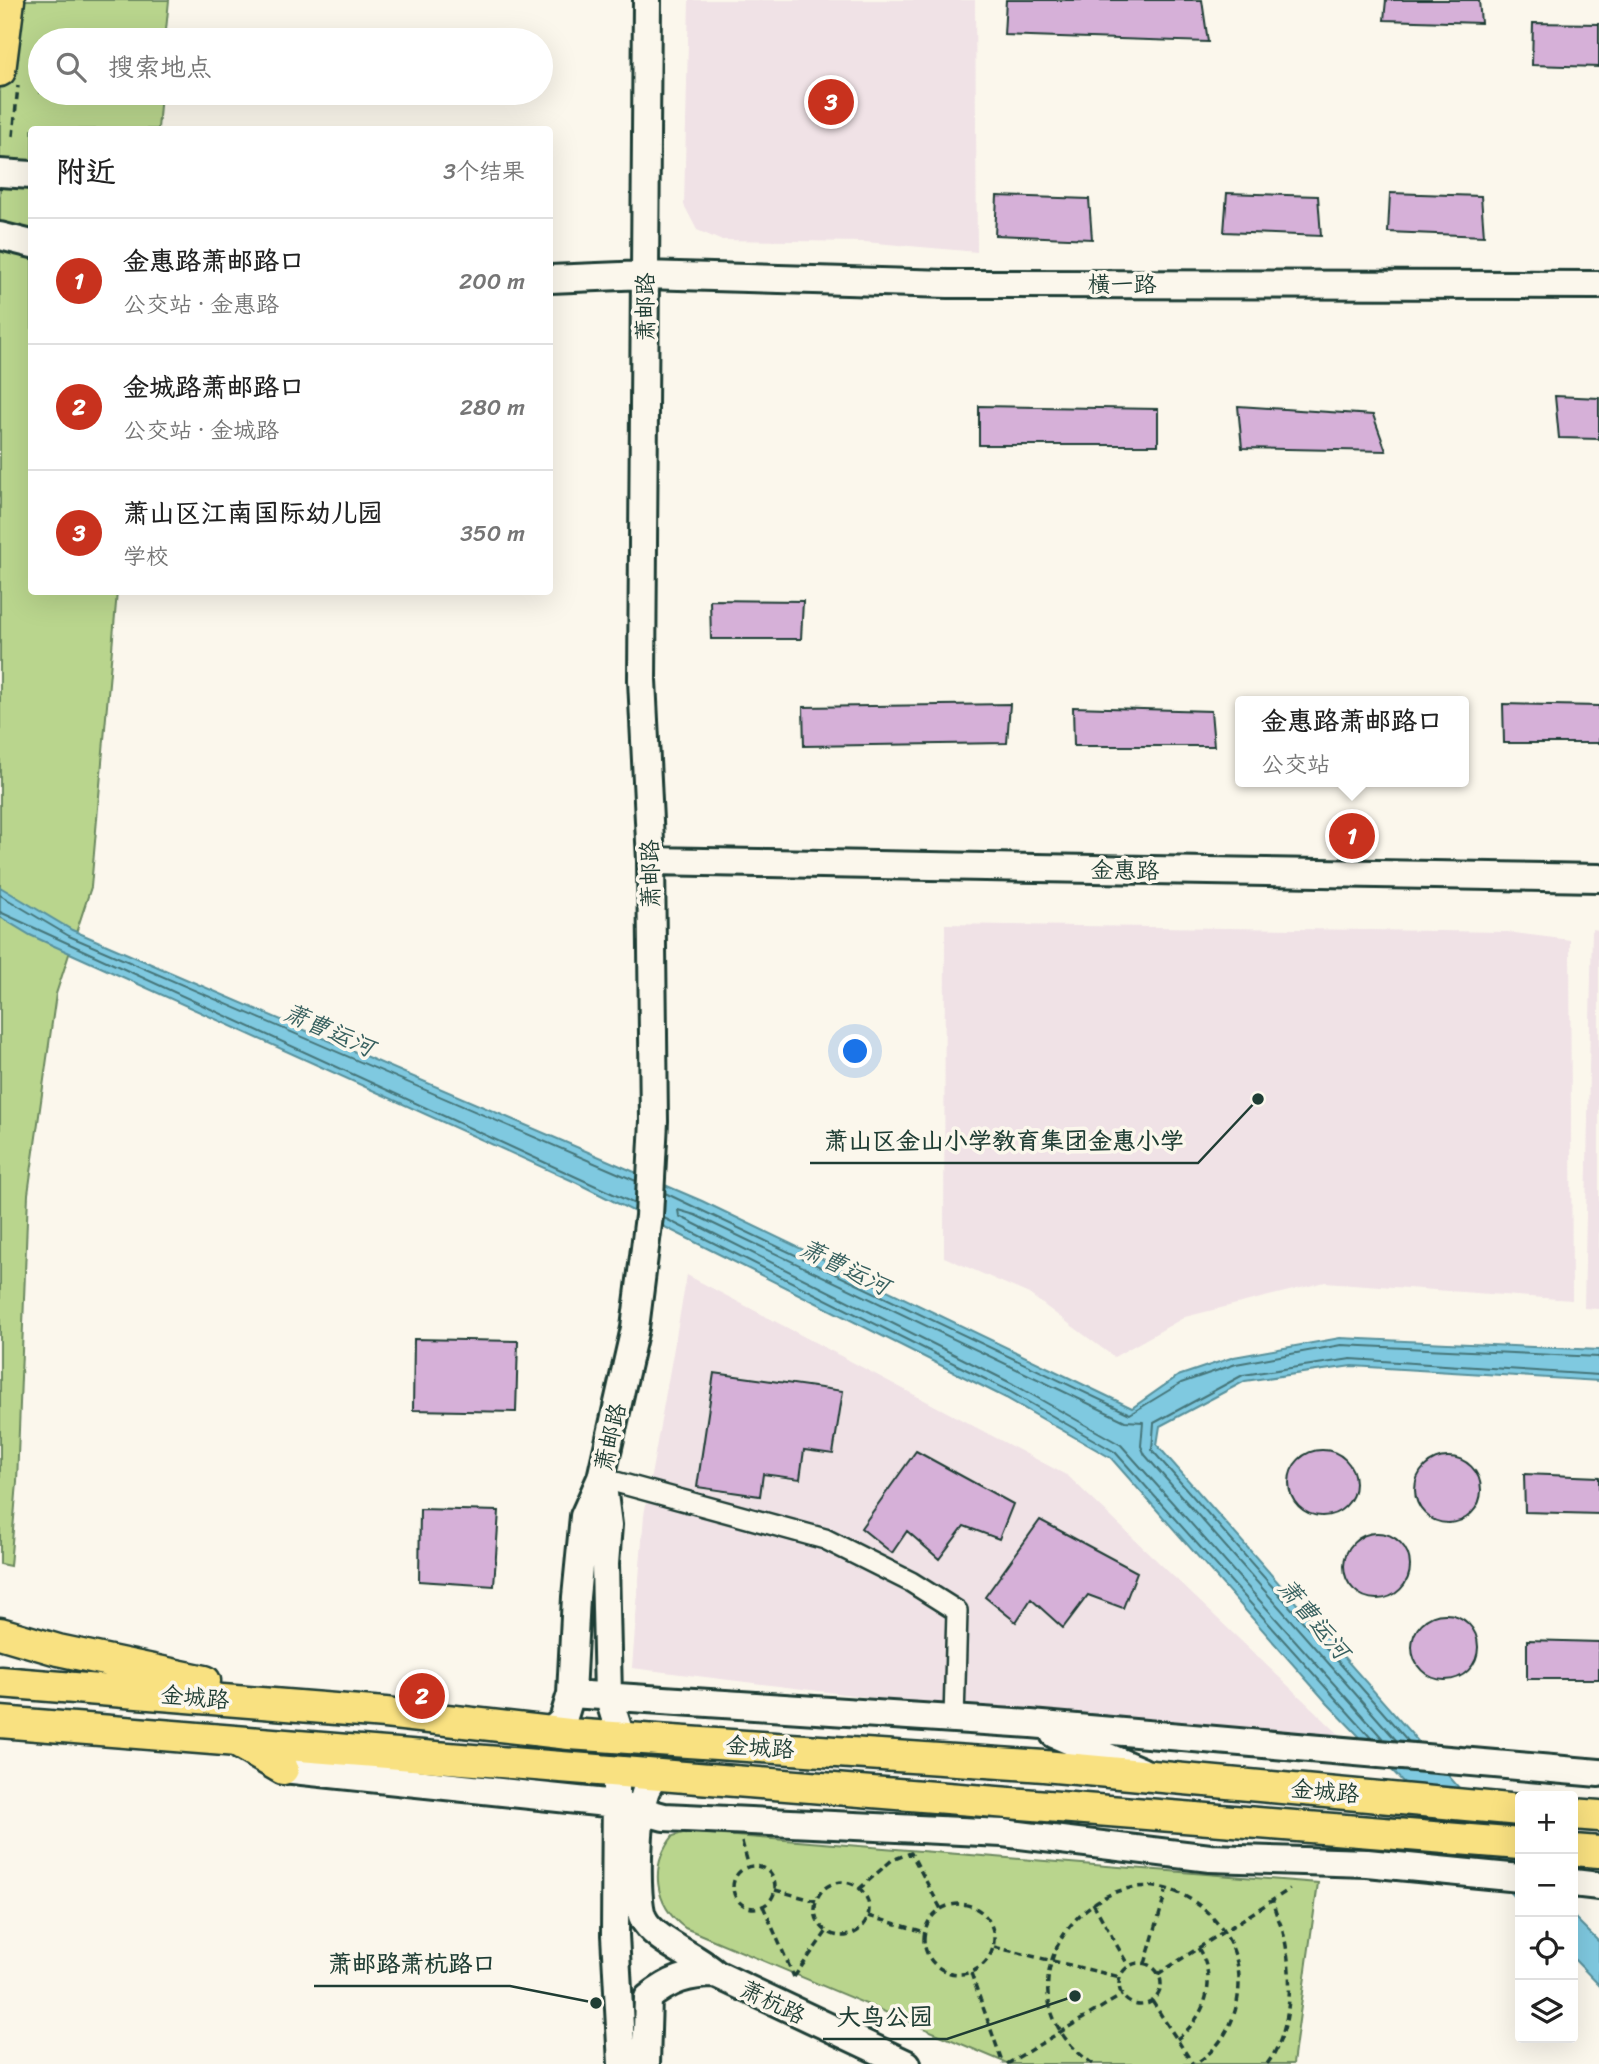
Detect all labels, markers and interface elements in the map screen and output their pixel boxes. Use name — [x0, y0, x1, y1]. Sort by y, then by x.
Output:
search box — [28, 28, 553, 105]
text: 搜索地点 — [108, 44, 212, 90]
icon: search — [52, 48, 90, 86]
pin: 3 — [808, 76, 854, 128]
text: 附近 — [56, 145, 116, 199]
text: 3个结果 — [443, 151, 525, 192]
text: 金惠路萧邮路口 — [123, 238, 305, 284]
text: 1 — [74, 261, 84, 302]
text: 200 m — [459, 261, 525, 302]
street label: 横一路 — [1088, 264, 1157, 305]
street label: 萧邮路 — [625, 273, 666, 342]
text: 公交站 · 金惠路 — [123, 284, 279, 325]
text: 金城路萧邮路口 — [123, 364, 305, 410]
text: 2 — [72, 387, 86, 428]
text: 280 m — [460, 387, 525, 428]
text: 公交站 · 金城路 — [123, 410, 279, 451]
text: 萧山区江南国际幼儿园 — [123, 490, 383, 536]
text: 3 — [73, 513, 85, 554]
text: 350 m — [460, 513, 525, 554]
text: 学校 — [123, 536, 169, 577]
popup — [1235, 696, 1469, 787]
text: 金惠路萧邮路口 — [1261, 698, 1443, 744]
text: 公交站 — [1261, 744, 1330, 785]
pin: 1 — [1329, 810, 1375, 862]
street label: 萧邮路 — [629, 839, 672, 909]
street label: 金惠路 — [1090, 849, 1160, 892]
water label: 萧曹运河 — [277, 991, 385, 1070]
your location — [838, 1034, 872, 1068]
callout: 萧山区金山小学教育集团金惠小学 — [810, 1118, 1198, 1163]
text: 萧山区金山小学教育集团金惠小学 — [824, 1120, 1184, 1162]
water label: 萧曹运河 — [793, 1227, 901, 1309]
street label: 萧邮路 — [583, 1399, 638, 1475]
water label: 萧曹运河 — [1267, 1569, 1364, 1672]
pin: 2 — [399, 1670, 445, 1722]
street label: 金城路 — [159, 1674, 231, 1721]
street label: 金城路 — [724, 1725, 796, 1770]
street label: 金城路 — [1289, 1768, 1361, 1815]
map controls — [1515, 1791, 1578, 2043]
button: + — [1515, 1791, 1578, 1854]
button: − — [1515, 1854, 1578, 1917]
button: locate — [1515, 1917, 1578, 1980]
callout: 萧邮路萧杭路口 — [314, 1941, 510, 1986]
text: 萧邮路萧杭路口 — [328, 1943, 496, 1985]
street label: 萧杭路 — [733, 1969, 813, 2036]
button: layers — [1515, 1980, 1578, 2043]
callout: 大鸟公园 — [823, 1994, 947, 2039]
text: 大鸟公园 — [837, 1996, 933, 2038]

